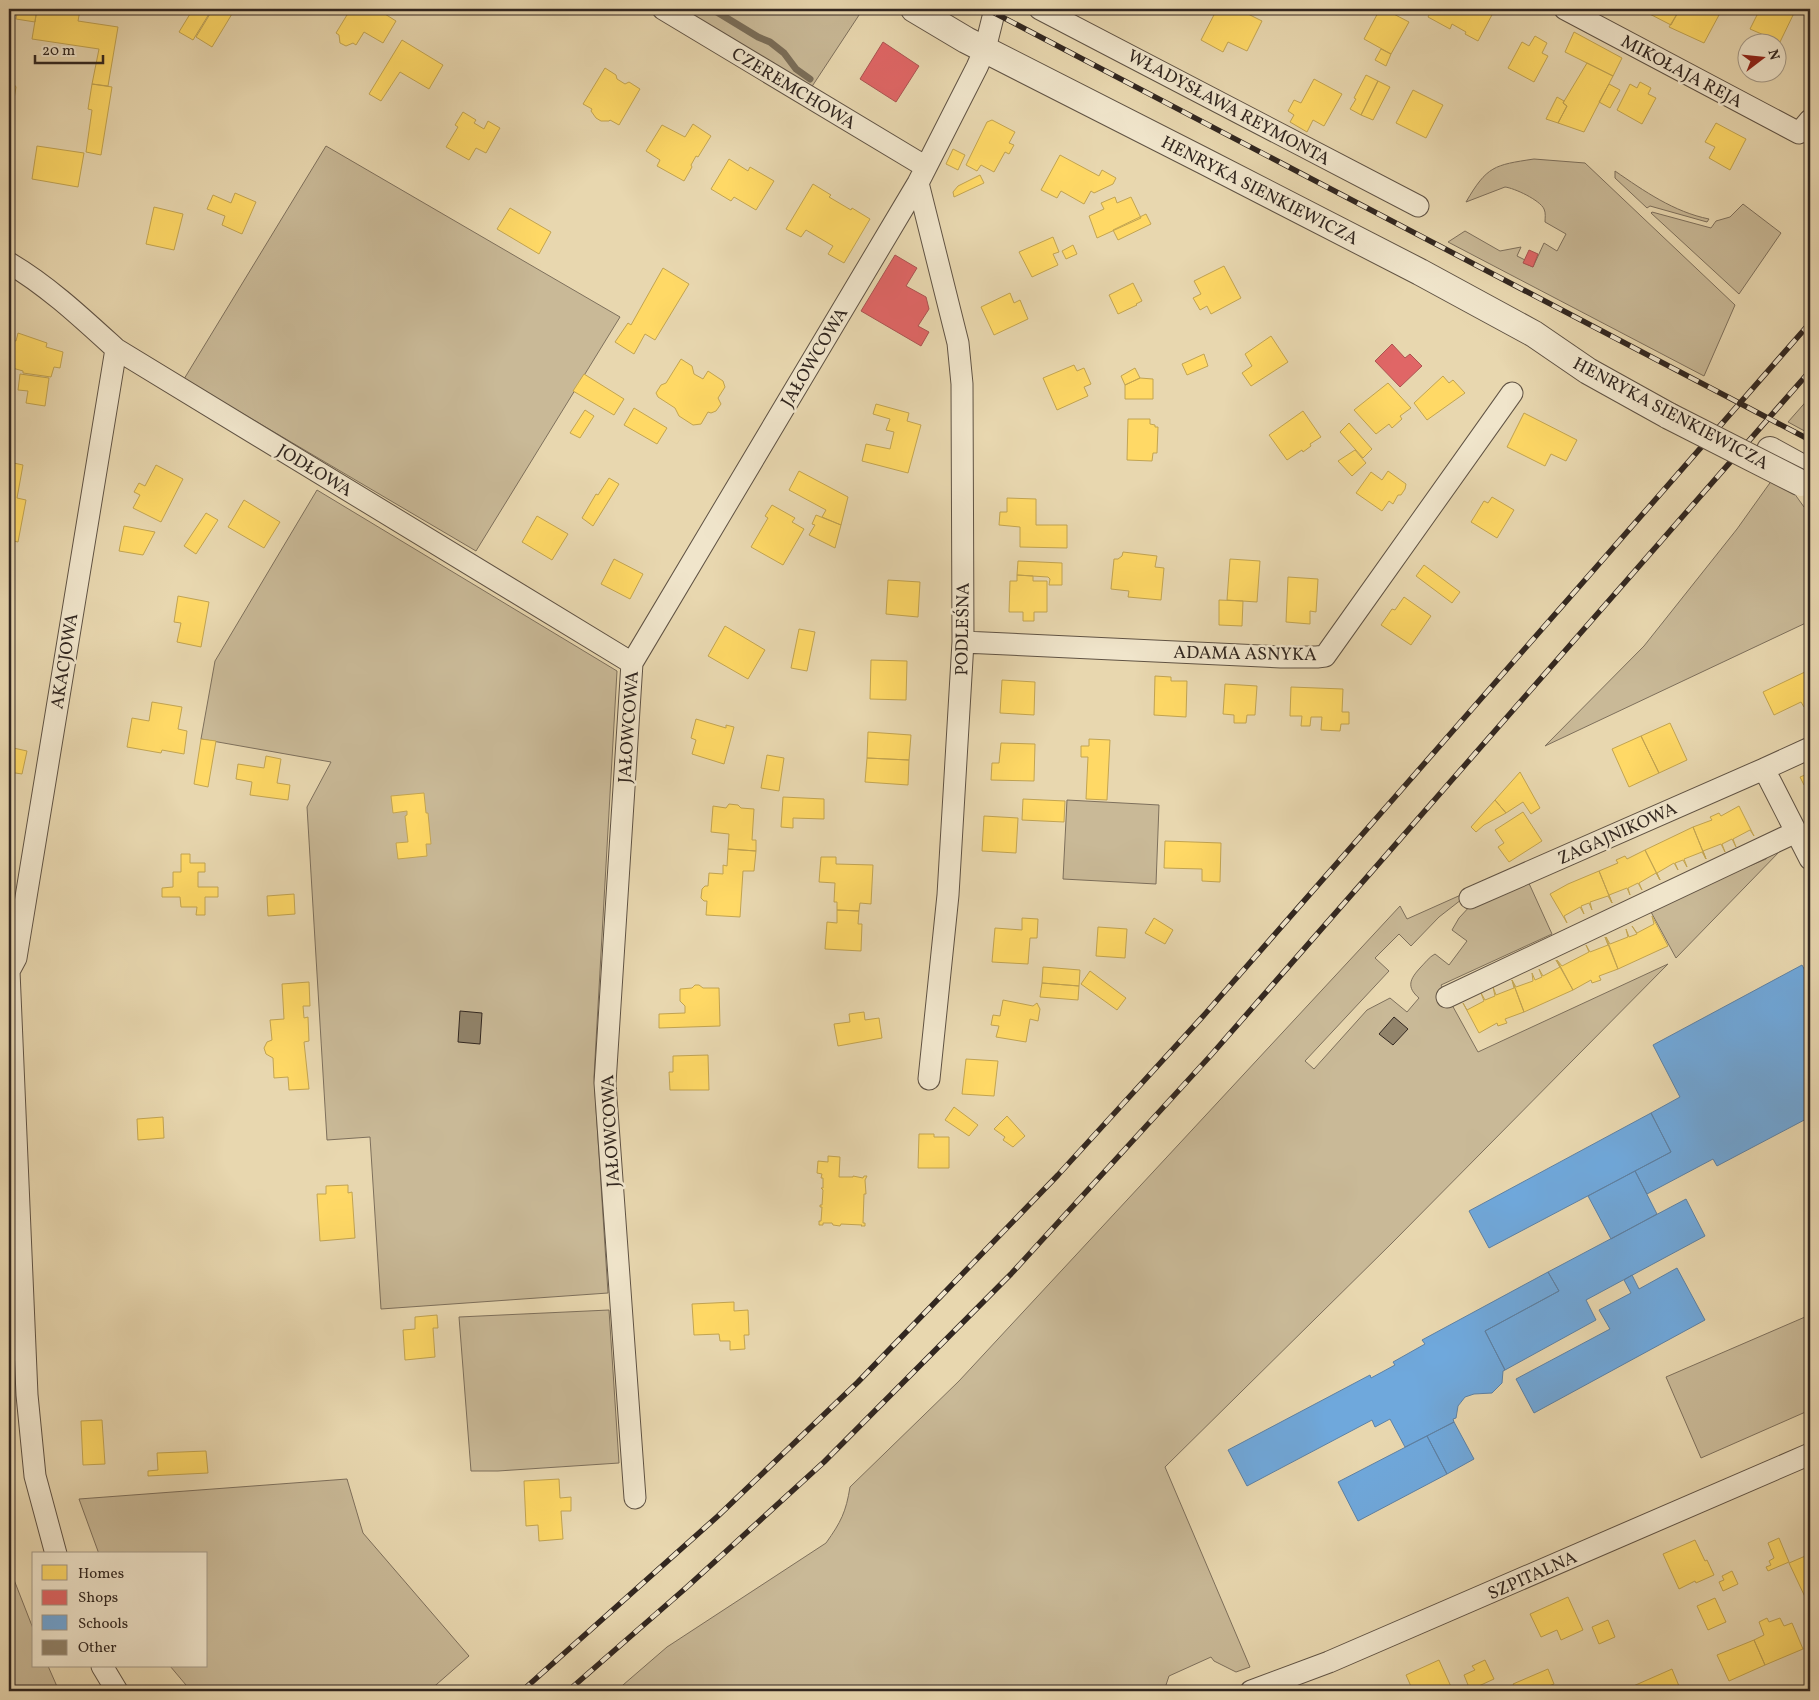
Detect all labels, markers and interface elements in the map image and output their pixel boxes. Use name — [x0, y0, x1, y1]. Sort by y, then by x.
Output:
street label: MIKOŁAJA REJA — [1616, 30, 1747, 115]
scale bar — [35, 32, 102, 64]
north arrow — [1736, 32, 1786, 82]
text: 20 m — [42, 41, 75, 62]
street label: CZEREMCHOWA — [726, 42, 860, 136]
street label: WŁADYSŁAWA REYMONTA — [1122, 44, 1334, 173]
text: N — [1763, 47, 1784, 62]
street label: HENRYKA SIENKIEWICZA — [1156, 131, 1363, 252]
street label: JAŁOWCOWA — [776, 303, 855, 412]
street label: HENRYKA SIENKIEWICZA — [1568, 352, 1773, 477]
street label: JODŁOWA — [272, 439, 357, 504]
street label: PODLEŚNA — [950, 582, 977, 676]
street label: AKACJOWA — [46, 611, 85, 711]
street label: ADAMA ASNYKA — [1173, 641, 1317, 668]
street label: JAŁOWCOWA — [613, 670, 646, 784]
street label: ZAGAJNIKOWA — [1554, 797, 1682, 872]
street label: JAŁOWCOWA — [596, 1074, 627, 1188]
street label: SZPITALNA — [1484, 1545, 1582, 1607]
legend — [32, 1552, 208, 1668]
text: Homes — [78, 1564, 124, 1585]
text: Shops — [78, 1588, 118, 1609]
text: Schools — [78, 1614, 128, 1635]
text: Other — [78, 1638, 117, 1659]

